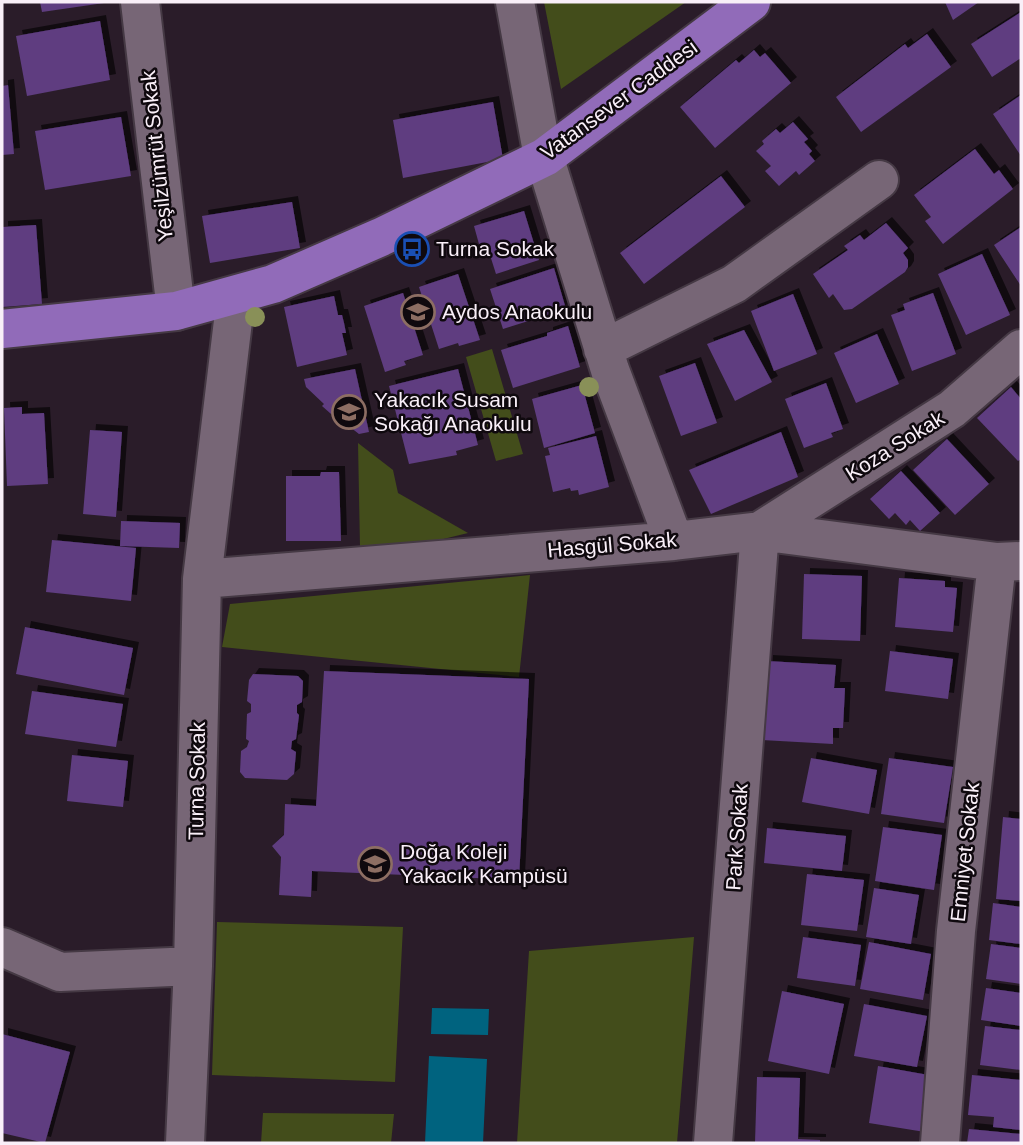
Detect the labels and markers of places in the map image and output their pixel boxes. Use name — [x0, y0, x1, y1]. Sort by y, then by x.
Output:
bus stop icon: Turna Sokak — [393, 230, 431, 268]
place label: Turna Sokak — [436, 237, 555, 260]
school or university icon: Aydos Anaokulu — [399, 293, 437, 331]
place label: Aydos Anaokulu — [442, 300, 592, 323]
place label: Yakacık Susam Sokağı Anaokulu — [374, 388, 532, 435]
school or university icon: Yakacık Susam Sokağı Anaokulu — [330, 393, 368, 431]
place label: Doğa Koleji Yakacık Kampüsü — [400, 840, 568, 887]
school or university icon: Doğa Koleji Yakacık Kampüsü — [356, 845, 394, 883]

